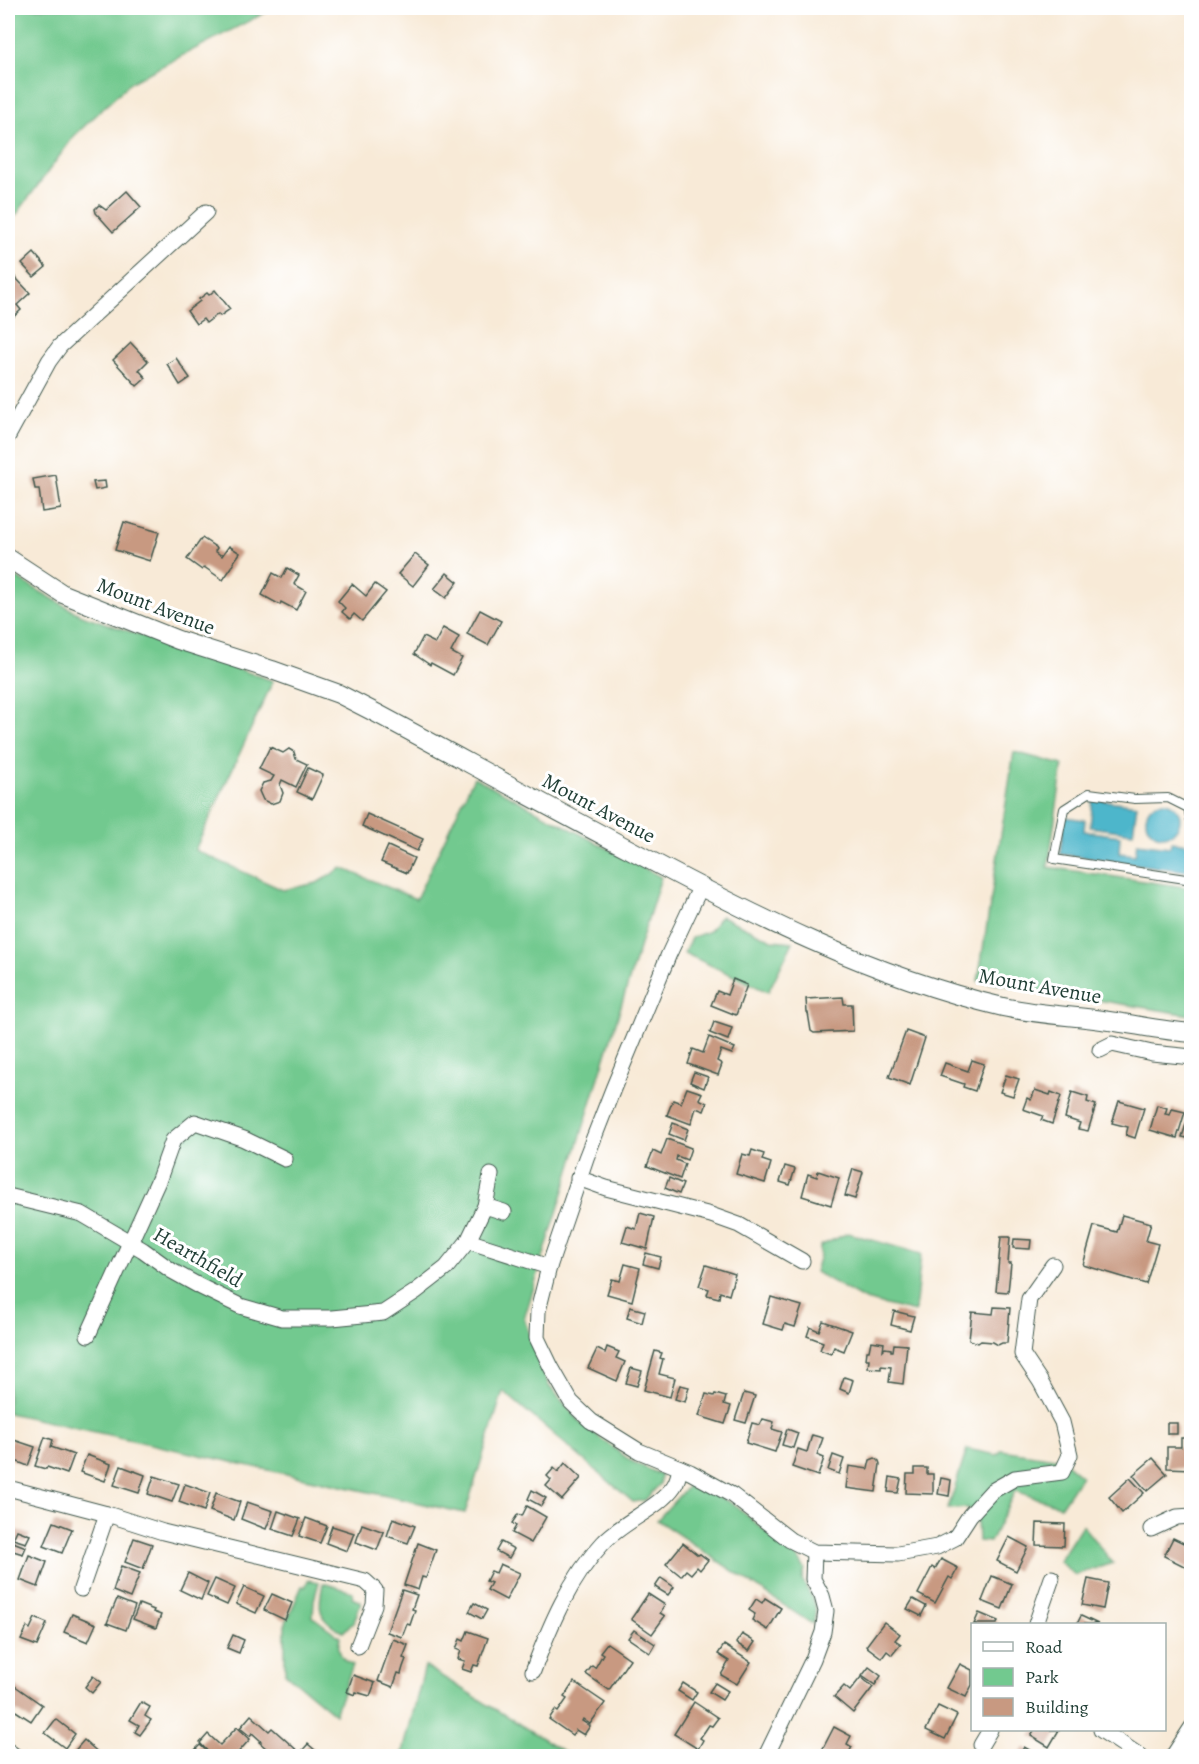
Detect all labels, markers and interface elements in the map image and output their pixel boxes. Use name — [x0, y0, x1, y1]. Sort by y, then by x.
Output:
street label: Mount Avenue — [93, 571, 219, 641]
street label: Mount Avenue — [538, 766, 660, 850]
street label: Mount Avenue — [976, 961, 1104, 1011]
street label: Hearthfield — [148, 1220, 248, 1294]
legend — [971, 1623, 1166, 1731]
text: Road — [1025, 1635, 1063, 1659]
text: Park — [1025, 1665, 1059, 1689]
text: Building — [1025, 1695, 1089, 1719]

